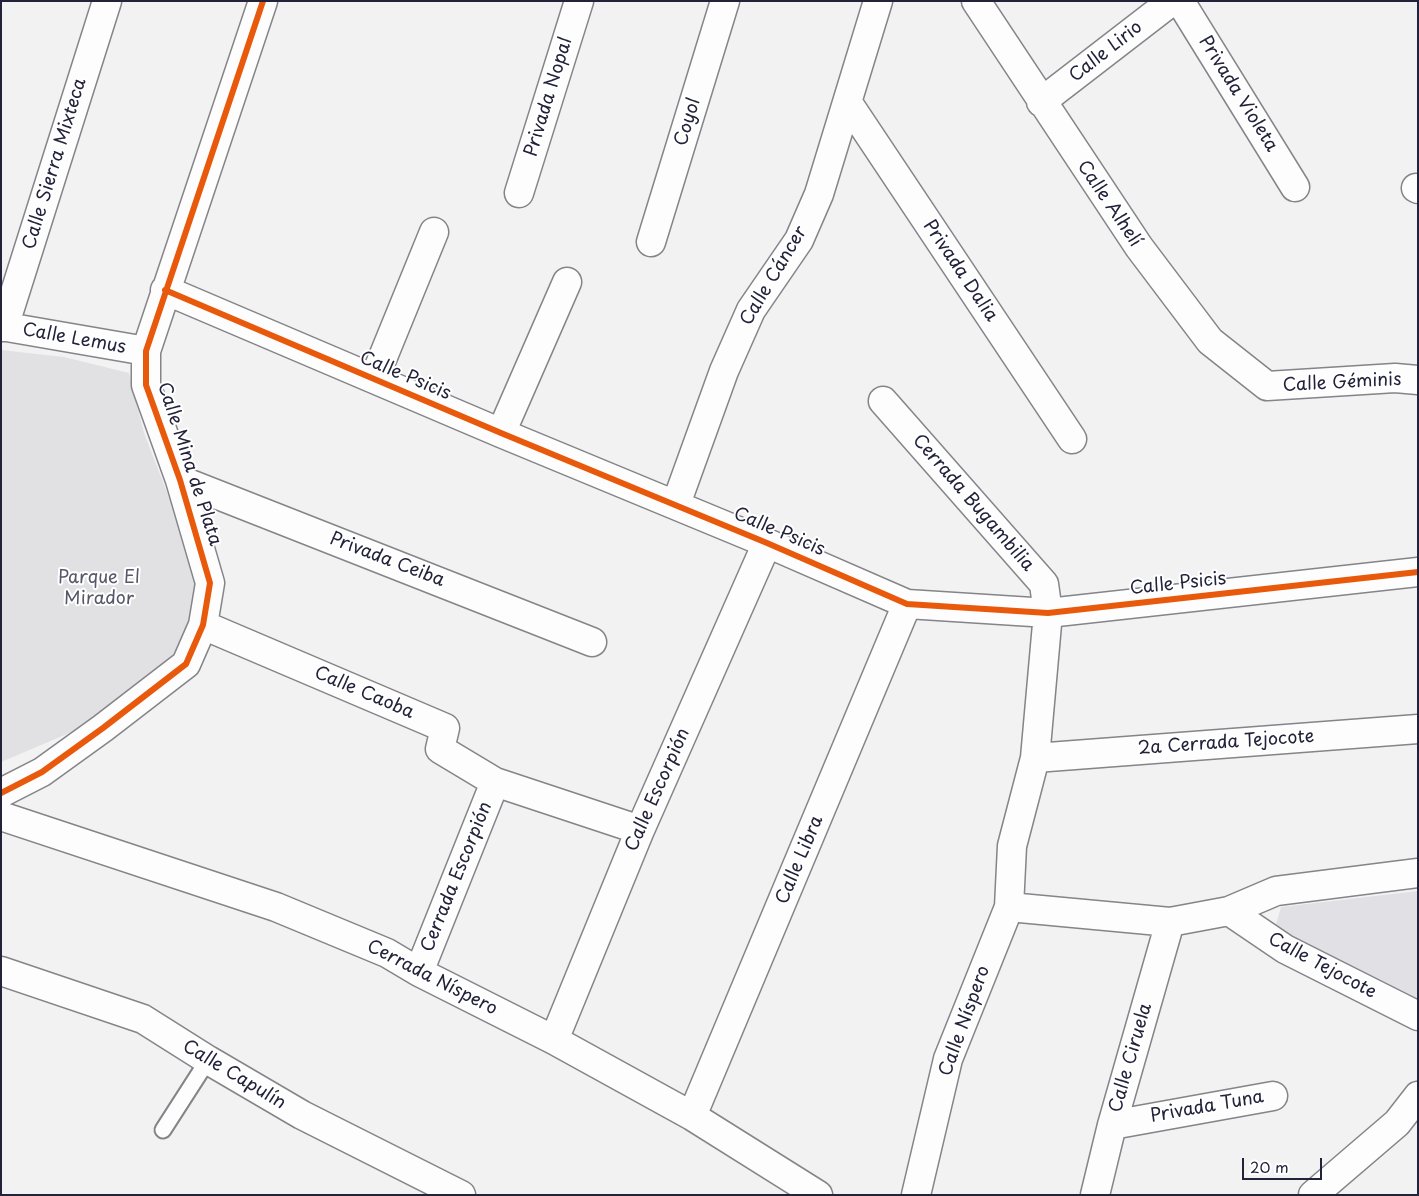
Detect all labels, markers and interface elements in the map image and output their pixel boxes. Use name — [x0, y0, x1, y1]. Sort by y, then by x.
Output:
street label: Calle Lirio — [1065, 17, 1147, 87]
street label: Privada Violeta — [1194, 32, 1282, 156]
street label: Privada Nopal — [521, 35, 577, 159]
street label: Calle Sierra Mixteca — [19, 76, 91, 252]
street label: Coyol — [671, 95, 705, 149]
street label: Calle Alhelí — [1072, 157, 1146, 251]
street label: Privada Dalia — [918, 216, 1002, 326]
street label: Calle Cáncer — [736, 222, 812, 330]
street label: Calle Lemus — [21, 319, 127, 359]
street label: Calle Psicis — [356, 347, 454, 405]
street label: Calle Géminis — [1282, 369, 1402, 397]
street label: Calle Mina de Plata — [152, 380, 226, 548]
street label: Cerrada Bugambilia — [908, 430, 1038, 576]
street label: Calle Psicis — [730, 503, 828, 561]
street label: Privada Ceiba — [327, 528, 447, 592]
park label: Parque El Mirador — [58, 567, 140, 610]
street label: Calle Psicis — [1129, 568, 1227, 600]
street label: Calle Caoba — [311, 662, 417, 724]
street label: Calle Escorpión — [621, 725, 695, 855]
street label: 2a Cerrada Tejocote — [1137, 726, 1315, 760]
street label: Cerrada Escorpión — [417, 799, 497, 955]
street label: Calle Libra — [772, 813, 828, 907]
street label: Calle Tejocote — [1264, 928, 1380, 1004]
street label: Cerrada Níspero — [363, 936, 501, 1020]
street label: Calle Níspero — [935, 963, 995, 1079]
street label: Calle Ciruela — [1105, 1001, 1157, 1115]
street label: Calle Capulín — [178, 1036, 290, 1114]
street label: Privada Tuna — [1149, 1086, 1265, 1128]
scale bar — [1244, 1148, 1324, 1180]
text: 20 m — [1250, 1155, 1289, 1178]

